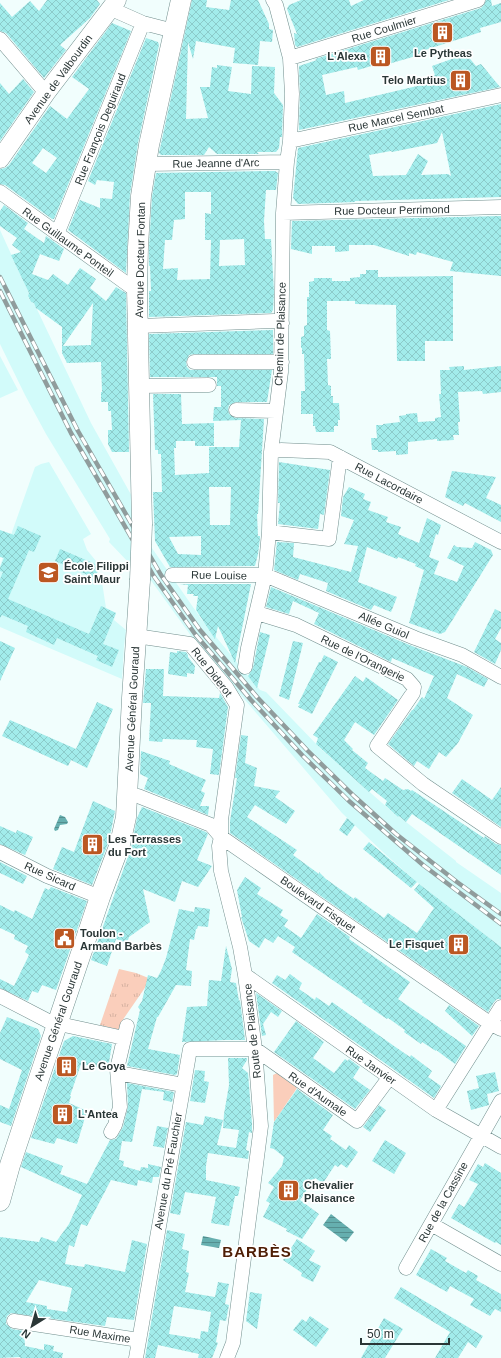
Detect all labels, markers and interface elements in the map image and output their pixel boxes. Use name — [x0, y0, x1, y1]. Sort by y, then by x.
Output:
street label: Rue Coulmier — [350, 13, 418, 45]
building icon: Le Pytheas — [430, 20, 456, 46]
street label: Avenue de Valbourdin — [22, 32, 94, 126]
building icon: L'Alexa — [368, 43, 394, 69]
place label: Le Pytheas — [414, 47, 472, 59]
place label: L'Alexa — [327, 50, 367, 62]
building icon: Telo Martius — [448, 67, 474, 93]
street label: Rue François Deguiraud — [72, 71, 128, 187]
place label: Telo Martius — [382, 74, 446, 86]
street label: Rue Marcel Sembat — [347, 102, 445, 134]
street label: Rue Jeanne d'Arc — [172, 156, 260, 170]
street label: Avenue Docteur Fontan — [133, 202, 147, 318]
street label: Rue Docteur Perrimond — [334, 203, 450, 217]
street label: Rue Guillaume Ponteil — [20, 205, 116, 279]
street label: Chemin de Plaisance — [272, 282, 288, 386]
street label: Rue Lacordaire — [353, 460, 425, 506]
school or university icon: École Filippi Saint Maur — [36, 559, 62, 585]
place label: École Filippi Saint Maur — [64, 560, 129, 585]
street label: Rue Louise — [191, 569, 247, 581]
street label: Allée Guiol — [357, 609, 411, 641]
street label: Rue de l'Orangerie — [319, 632, 407, 684]
street label: Rue Diderot — [189, 645, 235, 699]
street label: Avenue Général Gouraud — [123, 646, 141, 772]
building icon: Les Terrasses du Fort — [80, 832, 106, 858]
place label: Les Terrasses du Fort — [108, 833, 181, 858]
street label: Rue Sicard — [23, 859, 77, 893]
street label: Boulevard Fisquet — [278, 874, 358, 934]
public building icon: Toulon - Armand Barbès — [52, 926, 78, 952]
place label: Toulon - Armand Barbès — [80, 927, 162, 952]
building icon: Le Fisquet — [446, 931, 472, 957]
place label: Le Fisquet — [389, 938, 444, 950]
street label: Avenue Général Gouraud — [32, 960, 84, 1082]
street label: Route de Plaisance — [241, 983, 263, 1079]
street label: Rue Janvier — [344, 1043, 399, 1087]
building icon: Le Goya — [54, 1053, 80, 1079]
place label: Le Goya — [82, 1060, 126, 1072]
street label: Rue d'Aumale — [286, 1069, 350, 1119]
building icon: L'Antea — [50, 1101, 76, 1127]
place label: L'Antea — [78, 1108, 119, 1120]
street label: Avenue du Pré Fauchier — [152, 1111, 184, 1230]
street label: Rue de la Cassine — [416, 1160, 470, 1244]
building icon: Chevalier Plaisance — [276, 1178, 302, 1204]
place label: Chevalier Plaisance — [304, 1179, 355, 1204]
district label: BARBÈS — [222, 1243, 292, 1260]
north arrow — [12, 1306, 52, 1346]
scale bar — [361, 1320, 449, 1346]
street label: Rue Maxime — [69, 1323, 131, 1345]
text: N — [19, 1327, 33, 1341]
text: 50 m — [367, 1327, 394, 1341]

